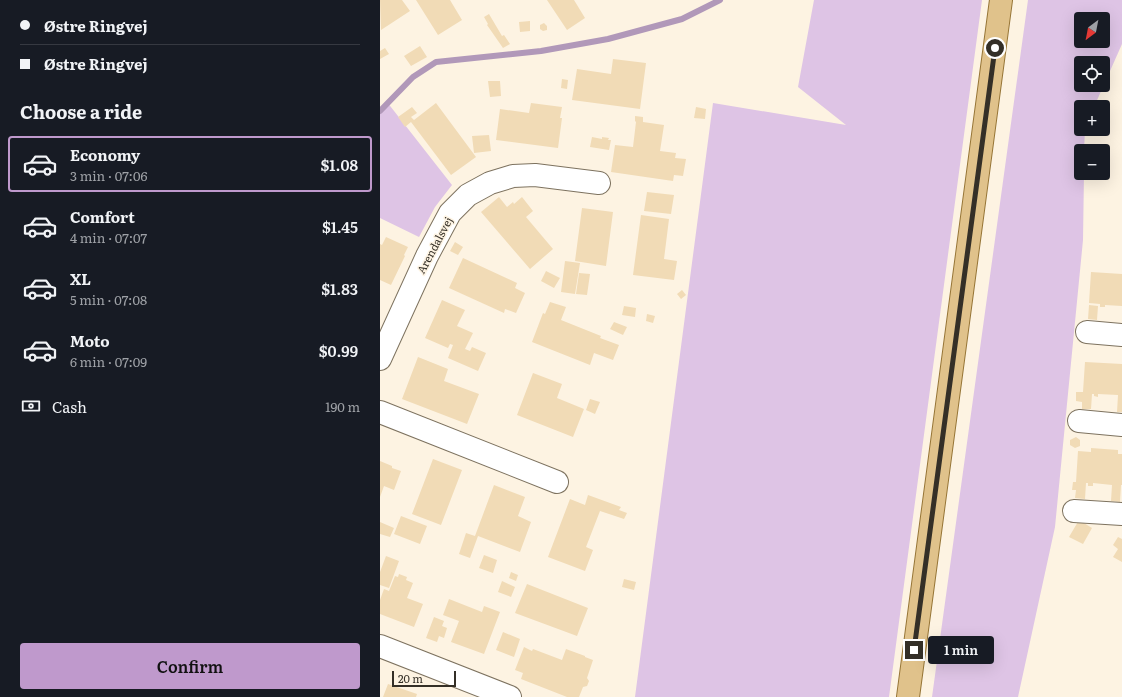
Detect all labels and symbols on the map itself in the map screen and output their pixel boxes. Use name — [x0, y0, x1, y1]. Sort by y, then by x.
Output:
north arrow — [1074, 12, 1110, 48]
route start — [986, 39, 1004, 57]
street label: Arendalsvej — [412, 214, 456, 276]
callout: 1 min — [928, 636, 994, 664]
route end — [905, 641, 923, 659]
scale bar — [392, 669, 456, 688]

